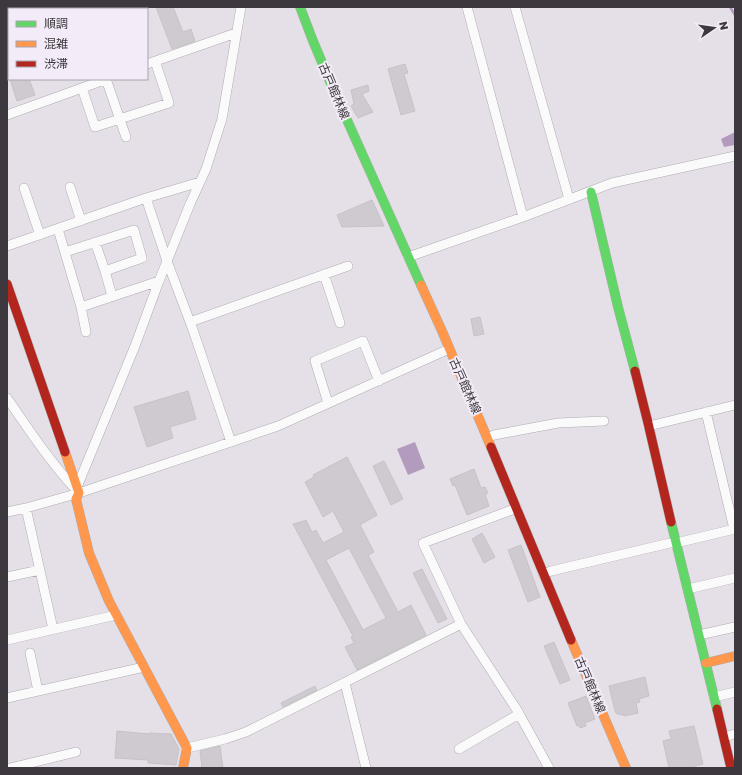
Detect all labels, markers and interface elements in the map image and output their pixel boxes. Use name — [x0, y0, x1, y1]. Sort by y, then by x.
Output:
legend — [8, 8, 148, 80]
north arrow — [694, 8, 734, 48]
text: 順調 — [44, 16, 68, 31]
text: N — [717, 20, 732, 31]
text: 混雑 — [44, 36, 68, 51]
text: 渋滞 — [44, 56, 68, 71]
street label: 古戸館林線 — [316, 60, 353, 121]
street label: 古戸館林線 — [446, 355, 485, 416]
street label: 古戸館林線 — [572, 654, 609, 715]

